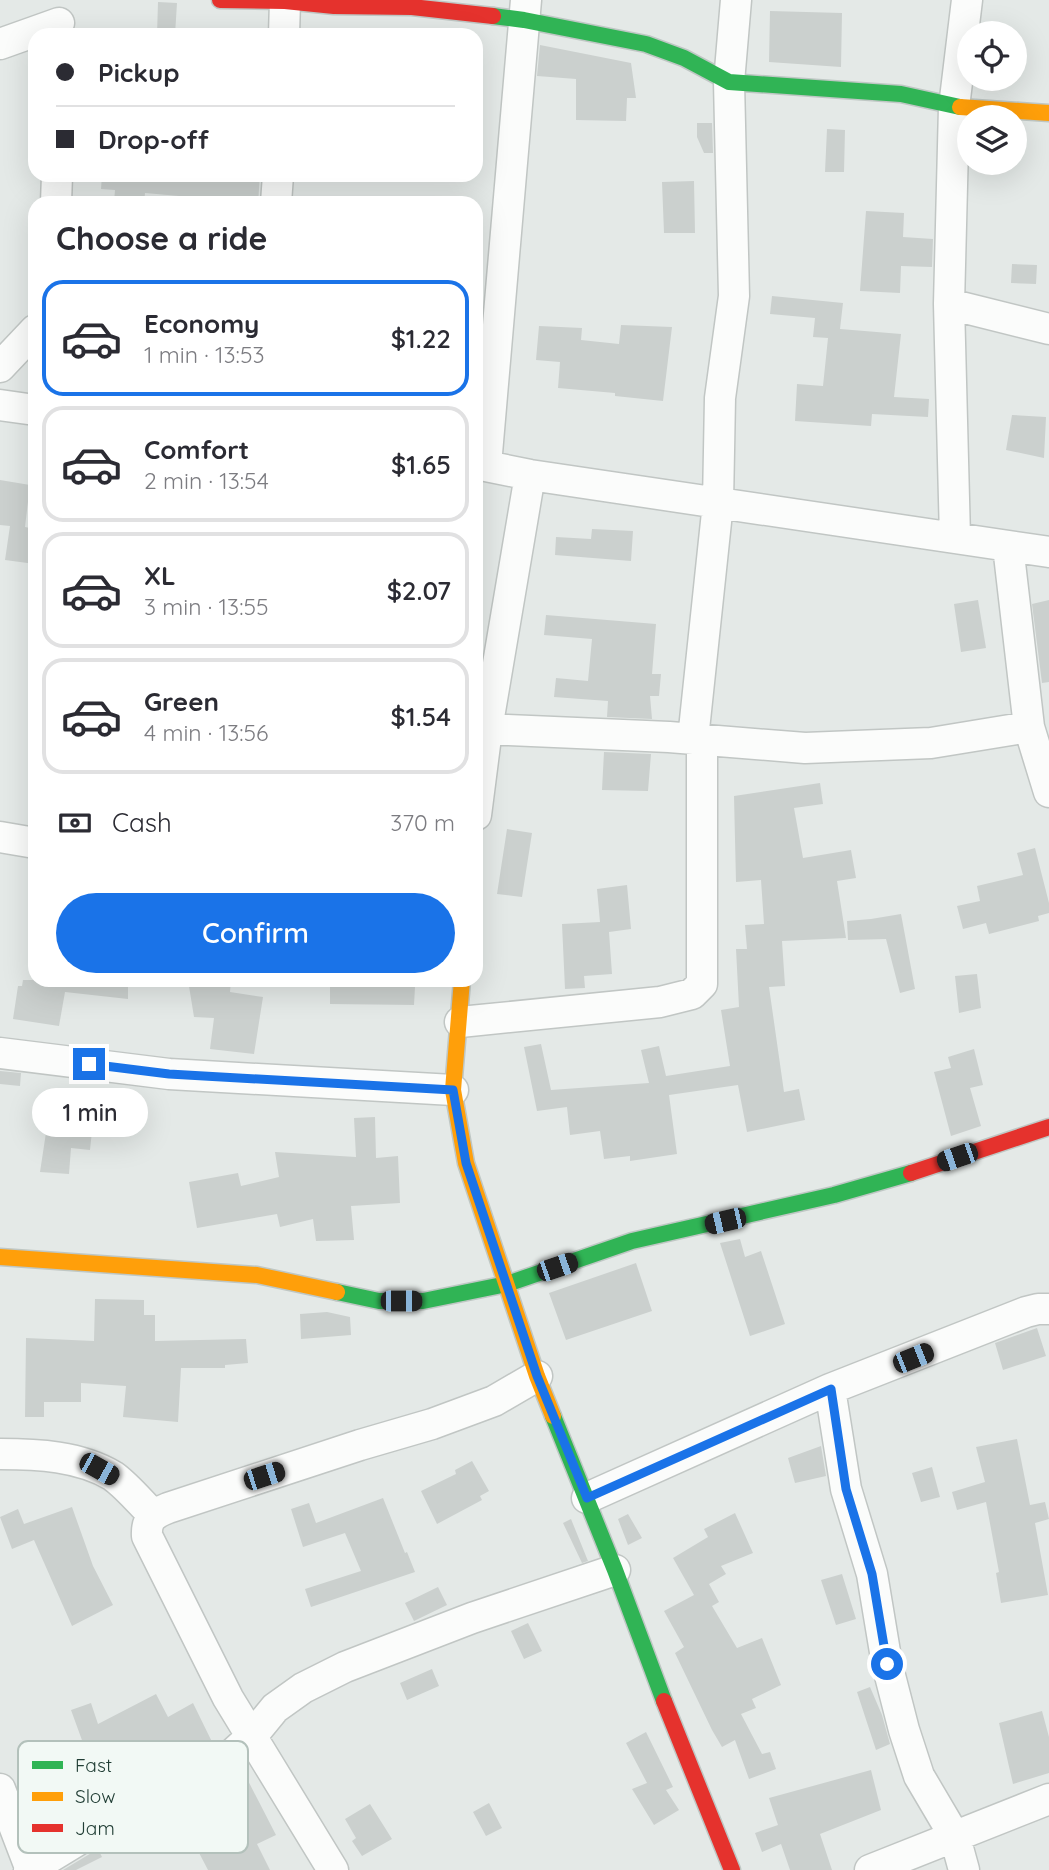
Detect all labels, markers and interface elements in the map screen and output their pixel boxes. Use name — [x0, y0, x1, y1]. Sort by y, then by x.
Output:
map controls — [957, 21, 1027, 175]
button: locate — [957, 21, 1027, 91]
text: Pickup — [98, 56, 180, 89]
button: layers — [957, 105, 1027, 175]
text: Drop-off — [98, 123, 209, 156]
text: Choose a ride — [56, 218, 268, 258]
icon: car — [60, 307, 123, 370]
text: Economy — [144, 307, 259, 340]
text: $1.22 — [391, 322, 451, 355]
text: 1 min · 13:53 — [144, 340, 264, 369]
icon: car — [60, 433, 123, 496]
text: Comfort — [144, 433, 249, 466]
text: $1.65 — [391, 448, 451, 481]
text: 2 min · 13:54 — [144, 466, 269, 495]
icon: car — [60, 559, 123, 622]
text: XL — [144, 559, 176, 592]
text: $2.07 — [387, 574, 451, 607]
text: 3 min · 13:55 — [144, 592, 269, 621]
icon: car — [60, 685, 123, 748]
text: Green — [144, 685, 219, 718]
text: $1.54 — [390, 700, 451, 733]
text: 4 min · 13:56 — [144, 718, 268, 747]
icon: cash — [56, 804, 94, 842]
text: Cash — [112, 806, 172, 839]
text: 370 m — [390, 808, 455, 837]
button: Confirm — [56, 893, 455, 973]
route end — [73, 1048, 105, 1080]
callout: 1 min — [31, 1088, 147, 1138]
text: 1 min — [62, 1098, 118, 1127]
car — [934, 1140, 981, 1174]
car — [703, 1206, 748, 1236]
car — [534, 1250, 581, 1284]
car — [381, 1291, 423, 1312]
car — [890, 1340, 937, 1376]
car — [76, 1450, 123, 1488]
car — [241, 1460, 288, 1492]
route start — [871, 1648, 903, 1680]
legend — [18, 1741, 248, 1853]
text: Fast — [75, 1753, 112, 1777]
text: Slow — [75, 1784, 116, 1808]
text: Jam — [75, 1816, 115, 1840]

